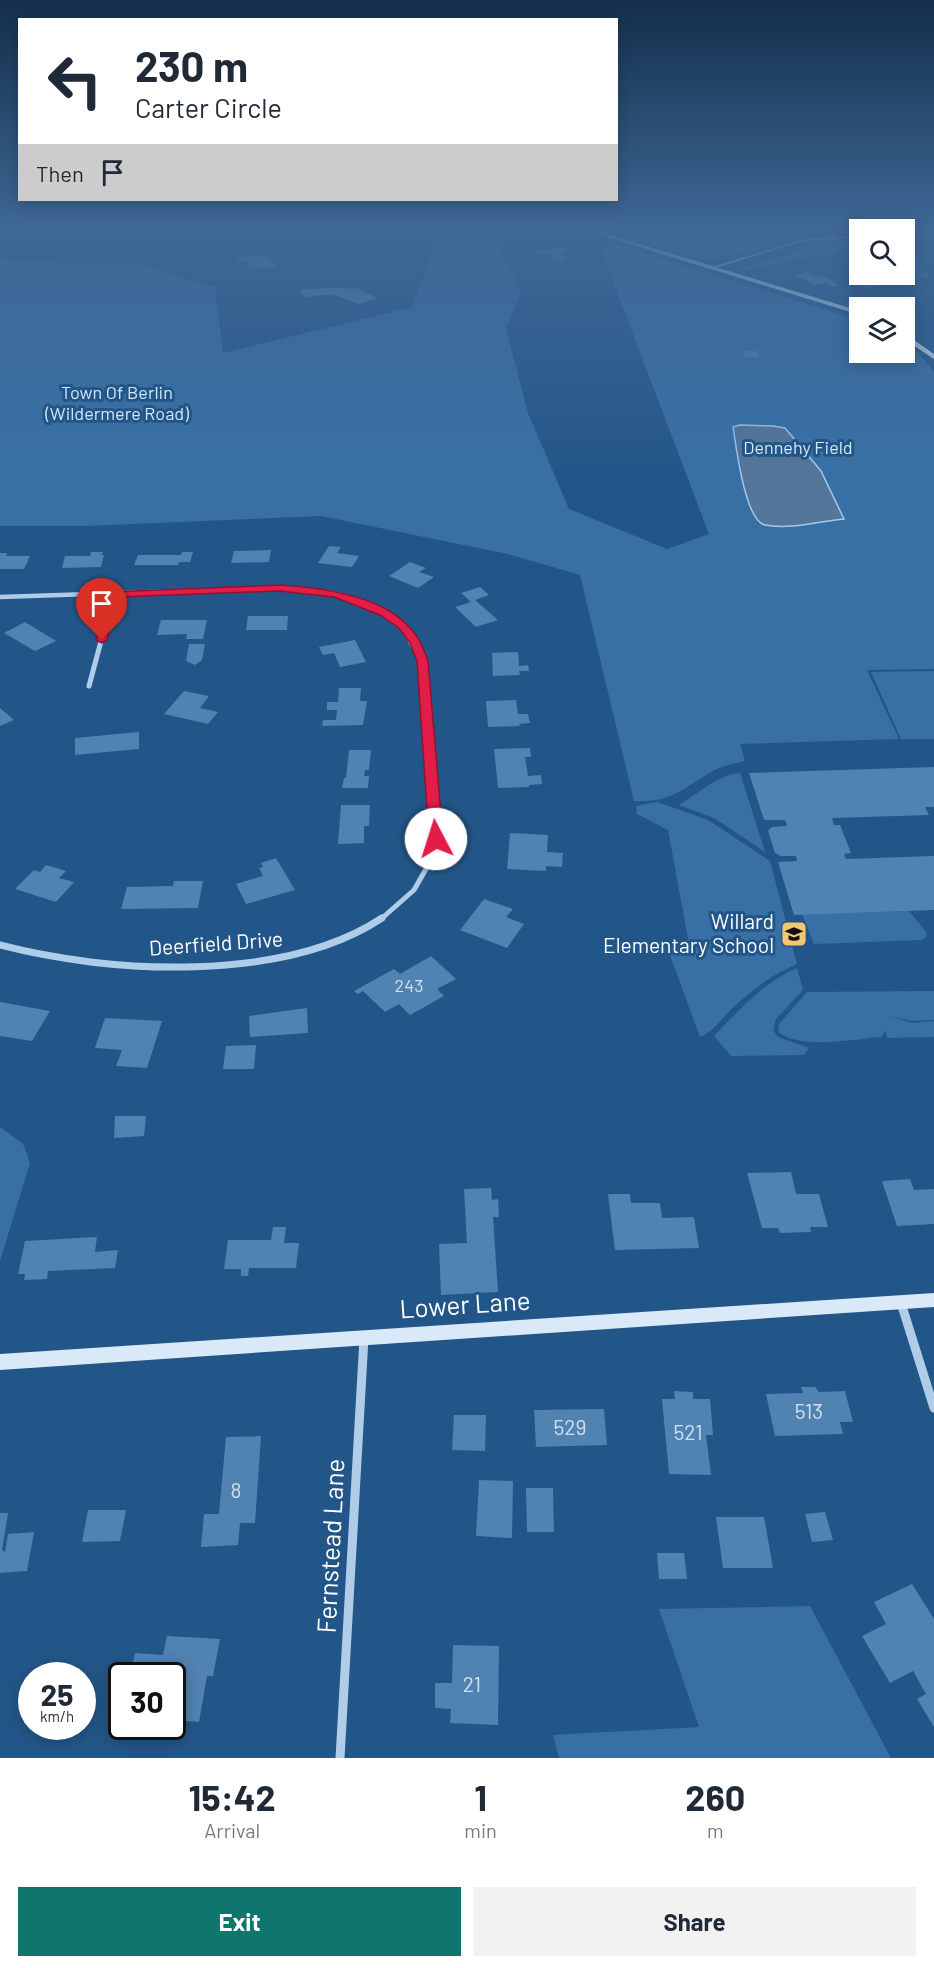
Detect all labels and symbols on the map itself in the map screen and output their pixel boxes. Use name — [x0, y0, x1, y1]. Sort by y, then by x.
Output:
park label: Town Of Berlin (Wildermere Road) — [44, 381, 189, 424]
park label: Dennehy Field — [743, 436, 853, 458]
pin — [76, 578, 127, 640]
position arrow — [404, 807, 468, 871]
place label: Willard Elementary School — [603, 908, 774, 957]
school or university icon: Willard Elementary School — [779, 919, 809, 949]
street label: Deerfield Drive — [148, 925, 284, 960]
house number: 243 — [395, 974, 423, 996]
street label: Lower Lane — [398, 1283, 531, 1324]
house number: 513 — [795, 1398, 823, 1423]
house number: 529 — [554, 1414, 587, 1439]
house number: 521 — [673, 1419, 703, 1444]
street label: Fernstead Lane — [309, 1458, 350, 1634]
house number: 8 — [231, 1477, 241, 1502]
speed limit sign: 30 — [108, 1662, 186, 1740]
house number: 21 — [463, 1671, 481, 1696]

